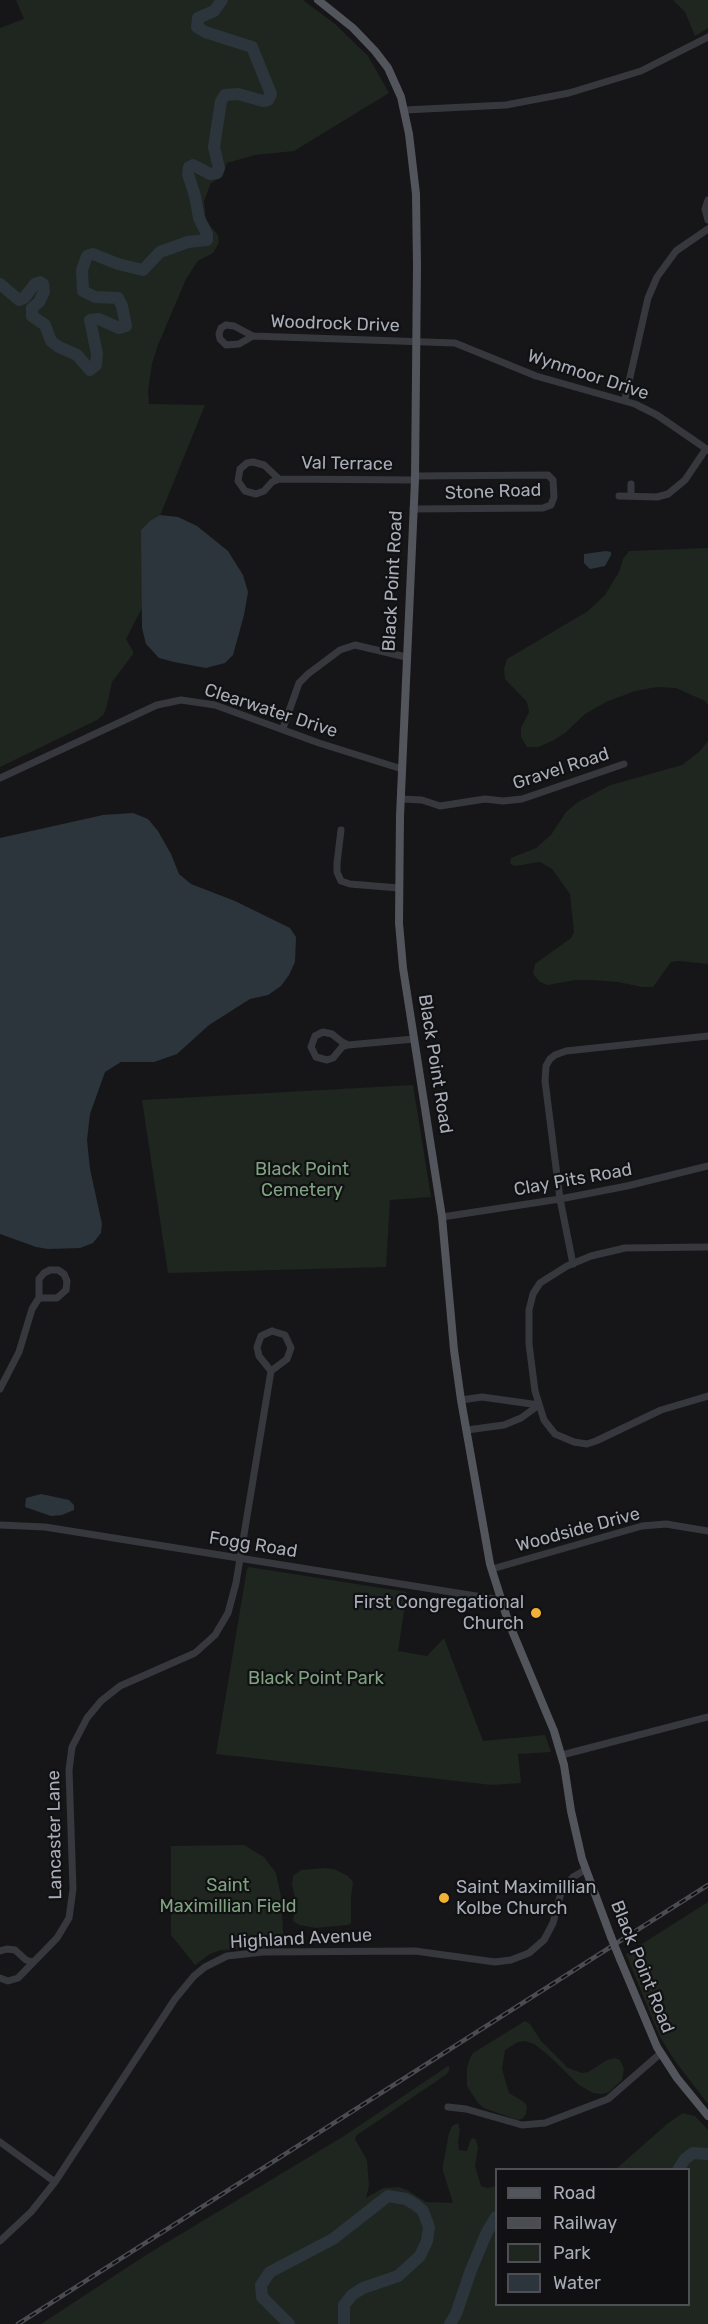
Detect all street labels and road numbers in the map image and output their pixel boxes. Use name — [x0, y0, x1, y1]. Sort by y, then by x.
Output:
street label: Woodrock Drive — [270, 311, 400, 337]
street label: Wynmoor Drive — [525, 345, 651, 405]
street label: Val Terrace — [301, 452, 393, 476]
street label: Stone Road — [444, 480, 542, 504]
street label: Black Point Road — [379, 510, 407, 652]
street label: Clearwater Drive — [202, 679, 340, 743]
street label: Gravel Road — [510, 743, 612, 795]
street label: Black Point Road — [413, 993, 457, 1135]
street label: Clay Pits Road — [512, 1159, 634, 1201]
street label: Woodside Drive — [514, 1503, 642, 1557]
street label: Fogg Road — [207, 1527, 299, 1563]
street label: Lancaster Lane — [43, 1770, 67, 1900]
street label: Black Point Road — [606, 1898, 678, 2036]
street label: Highland Avenue — [229, 1924, 373, 1954]

